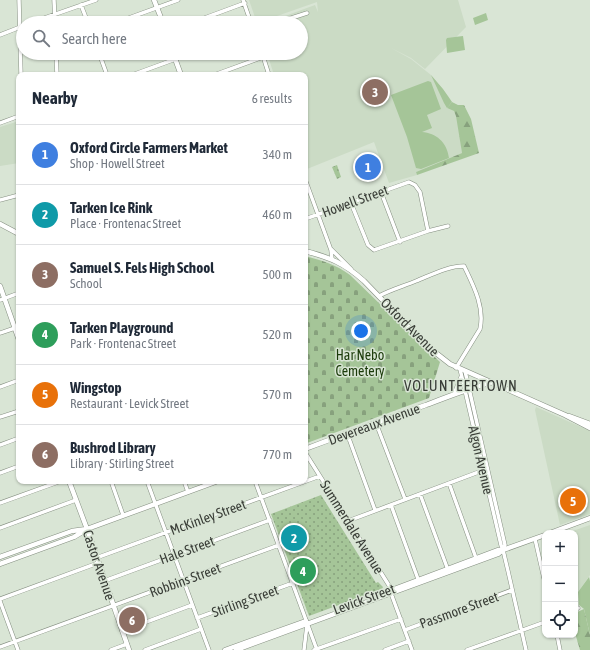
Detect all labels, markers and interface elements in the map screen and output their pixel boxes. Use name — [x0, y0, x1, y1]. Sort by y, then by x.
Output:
search box — [16, 16, 308, 60]
icon: search — [30, 27, 52, 49]
text: Search here — [62, 30, 127, 47]
pin: 3 — [362, 77, 388, 107]
text: Nearby — [32, 88, 78, 108]
text: 6 results — [252, 91, 292, 106]
text: Oxford Circle Farmers Market — [70, 139, 228, 156]
text: 1 — [42, 147, 48, 162]
text: 340 m — [263, 147, 292, 162]
pin: 1 — [355, 152, 381, 182]
text: Shop · Howell Street — [70, 156, 165, 171]
street label: Howell Street — [320, 182, 390, 220]
text: Tarken Ice Rink — [70, 199, 152, 216]
text: 2 — [42, 207, 48, 222]
text: 460 m — [263, 207, 292, 222]
text: Place · Frontenac Street — [70, 216, 181, 231]
text: Samuel S. Fels High School — [70, 259, 214, 276]
text: 3 — [42, 267, 48, 282]
text: 500 m — [263, 267, 292, 282]
text: School — [70, 276, 102, 291]
street label: Oxford Avenue — [378, 295, 442, 359]
text: Tarken Playground — [70, 319, 173, 336]
your location — [351, 321, 371, 341]
text: 4 — [42, 327, 48, 342]
text: 520 m — [263, 327, 292, 342]
text: Park · Frontenac Street — [70, 336, 176, 351]
park label: Har Nebo Cemetery — [335, 347, 385, 379]
district label: VOLUNTEERTOWN — [404, 377, 518, 394]
text: Wingstop — [70, 379, 122, 396]
text: 5 — [42, 387, 48, 402]
text: 570 m — [263, 387, 292, 402]
text: Restaurant · Levick Street — [70, 396, 189, 411]
street label: Devereaux Avenue — [326, 400, 422, 448]
street label: Algon Avenue — [465, 424, 497, 496]
text: Bushrod Library — [70, 439, 156, 456]
text: 6 — [42, 447, 48, 462]
text: 770 m — [263, 447, 292, 462]
text: Library · Stirling Street — [70, 456, 174, 471]
street label: Summerdale Avenue — [317, 477, 387, 577]
pin: 5 — [560, 486, 586, 516]
street label: McKinley Street — [168, 496, 248, 538]
pin: 2 — [281, 523, 307, 553]
street label: Castor Avenue — [80, 528, 118, 602]
map controls — [542, 530, 578, 638]
button: + — [542, 530, 578, 566]
street label: Hale Street — [157, 533, 217, 567]
pin: 4 — [290, 556, 316, 586]
street label: Robbins Street — [147, 560, 223, 600]
button: − — [542, 566, 578, 602]
street label: Levick Street — [331, 580, 397, 618]
street label: Stirling Street — [210, 582, 280, 620]
street label: Passmore Street — [417, 588, 501, 632]
button: locate — [542, 602, 578, 638]
pin: 6 — [119, 605, 145, 635]

